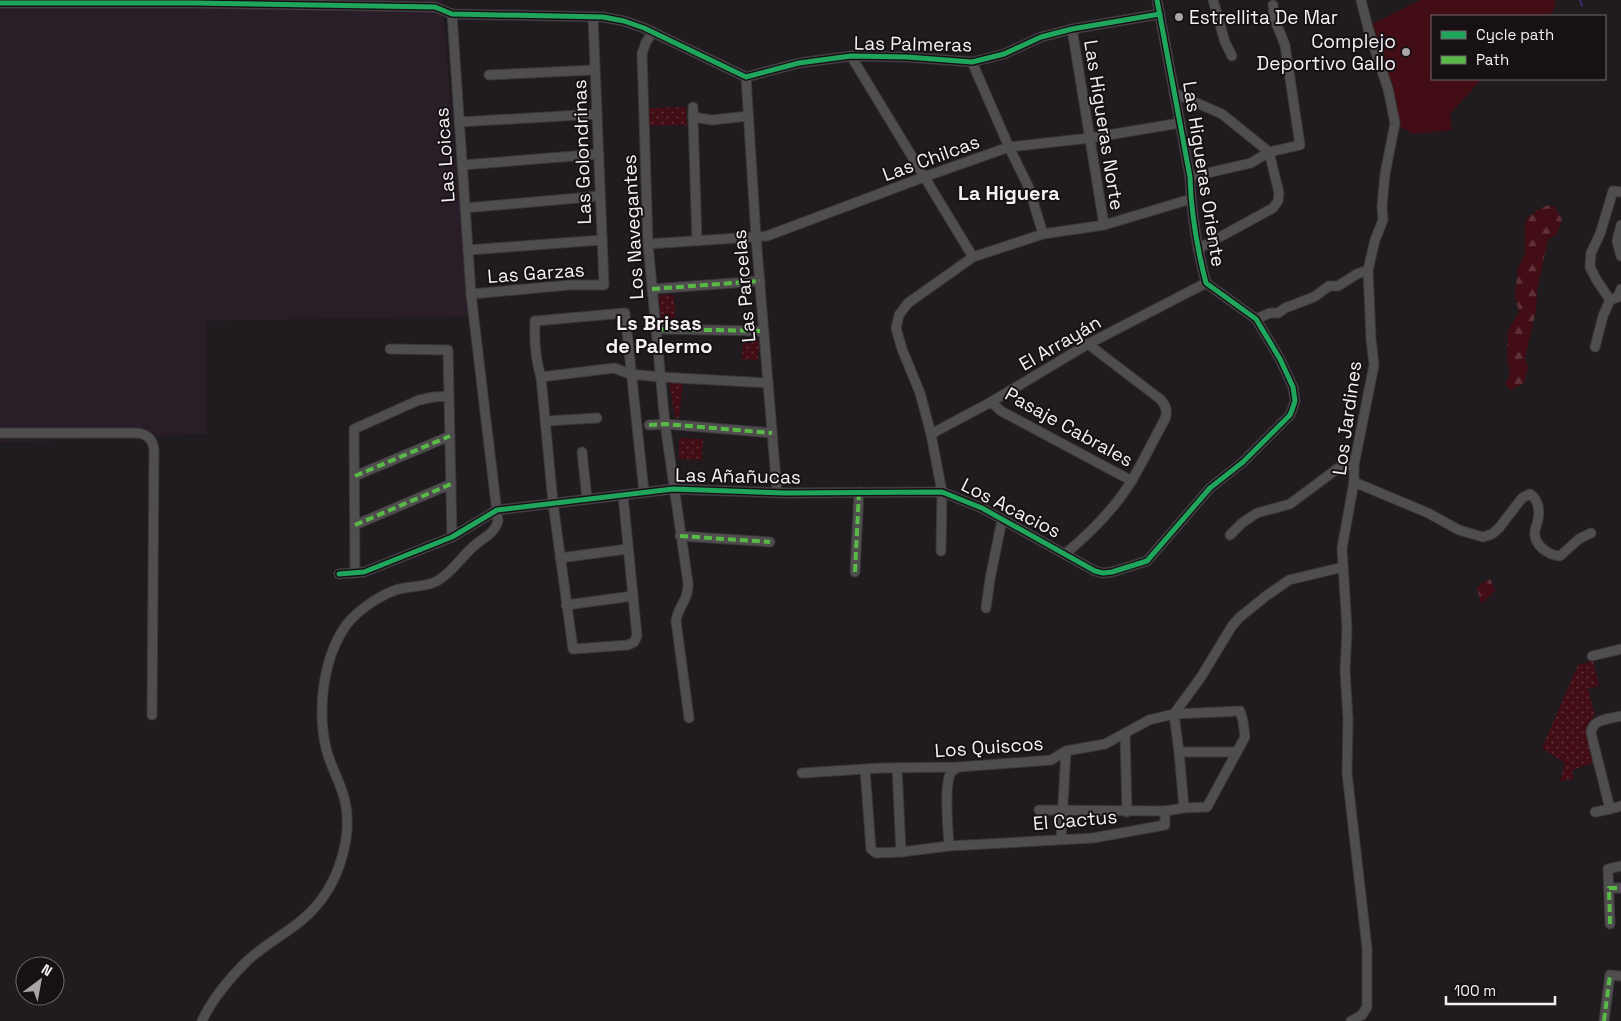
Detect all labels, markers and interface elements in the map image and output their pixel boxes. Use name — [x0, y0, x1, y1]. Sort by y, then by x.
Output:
place label: Estrellita De Mar — [1189, 5, 1338, 30]
marker: Estrellita De Mar — [1173, 11, 1185, 23]
legend — [1431, 15, 1606, 80]
text: Cycle path — [1476, 25, 1554, 44]
place label: Complejo Deportivo Gallo — [1257, 29, 1396, 76]
street label: Las Palmeras — [854, 30, 972, 58]
street label: Las Higueras Norte — [1078, 38, 1130, 212]
marker: Complejo Deportivo Gallo — [1400, 46, 1412, 58]
text: Path — [1476, 50, 1509, 69]
street label: Las Golondrinas — [567, 79, 597, 225]
street label: Las Higueras Oriente — [1177, 79, 1231, 269]
street label: Las Loicas — [429, 107, 461, 203]
street label: Las Chilcas — [879, 129, 983, 187]
street label: Los Navegantes — [617, 154, 649, 300]
district label: La Higuera — [958, 180, 1060, 206]
street label: Las Parcelas — [727, 229, 761, 343]
street label: Las Garzas — [487, 257, 585, 289]
street label: El Arrayán — [1014, 309, 1106, 377]
district label: Ls Brisas de Palermo — [606, 310, 712, 359]
street label: Los Jardines — [1327, 359, 1367, 477]
street label: Pasaje Cabrales — [1001, 381, 1137, 473]
street label: Las Añañucas — [675, 462, 801, 490]
street label: Los Acacios — [957, 472, 1065, 544]
street label: Los Quiscos — [934, 731, 1044, 763]
street label: El Cactus — [1032, 804, 1118, 836]
north arrow — [15, 956, 65, 1006]
text: N — [38, 960, 56, 980]
scale bar — [1446, 974, 1555, 1006]
text: 100 m — [1454, 981, 1496, 1000]

